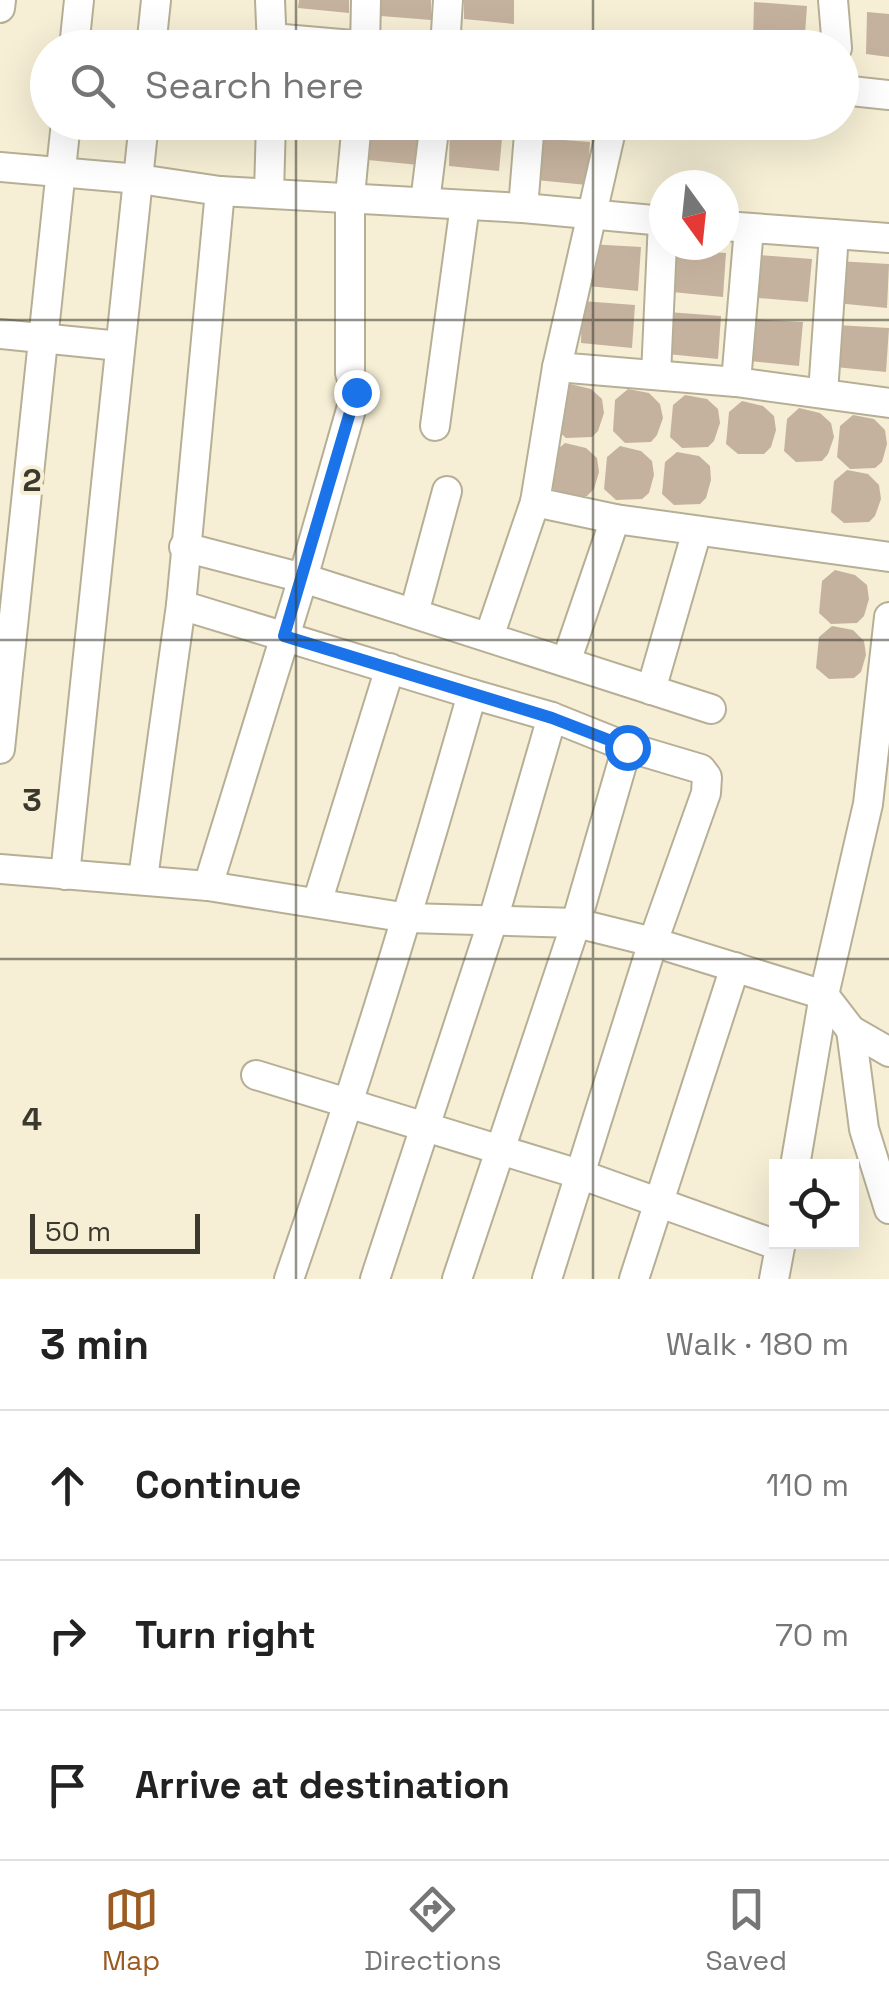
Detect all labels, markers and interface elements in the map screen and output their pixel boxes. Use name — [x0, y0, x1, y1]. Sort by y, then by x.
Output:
search box — [30, 30, 859, 140]
icon: search — [65, 58, 120, 113]
text: Search here — [145, 61, 364, 109]
north arrow — [649, 170, 739, 260]
route end — [334, 370, 380, 416]
text: 2 — [22, 460, 42, 500]
route start — [605, 725, 651, 771]
text: 3 — [22, 780, 42, 820]
text: 4 — [22, 1099, 42, 1139]
map controls — [769, 1159, 859, 1249]
button: locate — [769, 1159, 859, 1249]
scale bar — [30, 1209, 200, 1254]
text: 50 m — [45, 1213, 111, 1249]
text: 3 min — [40, 1318, 149, 1371]
text: Walk · 180 m — [666, 1324, 849, 1364]
icon: ahead — [40, 1458, 95, 1513]
text: Continue — [135, 1461, 301, 1509]
text: 110 m — [766, 1465, 849, 1505]
icon: right — [40, 1608, 95, 1663]
text: Turn right — [135, 1611, 316, 1659]
text: 70 m — [775, 1615, 849, 1655]
icon: arrive — [40, 1758, 95, 1813]
text: Arrive at destination — [135, 1761, 510, 1809]
tab: Map — [102, 1882, 160, 1978]
tab: Directions — [364, 1882, 501, 1978]
tab: Saved — [705, 1882, 787, 1978]

